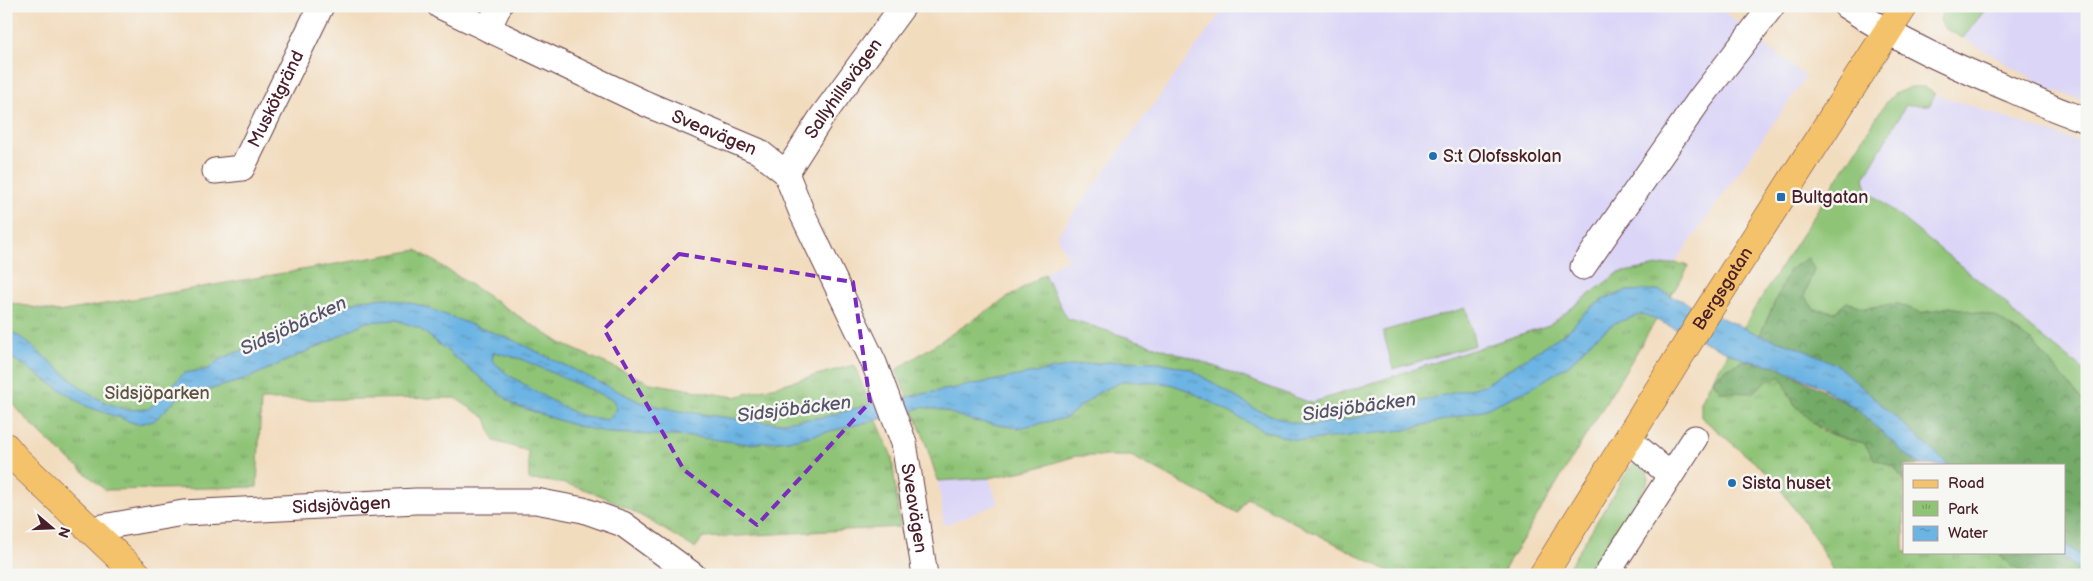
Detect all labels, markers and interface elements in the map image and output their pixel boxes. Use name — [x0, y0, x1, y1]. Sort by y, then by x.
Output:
street label: Sallyhillsvägen — [801, 35, 887, 143]
street label: Muskötgränd — [244, 47, 309, 151]
street label: Sveavägen — [668, 106, 760, 160]
place label: S:t Olofsskolan — [1443, 146, 1562, 167]
marker: S:t Olofsskolan — [1427, 150, 1439, 162]
place label: Bultgatan — [1791, 187, 1868, 208]
marker: Bultgatan — [1775, 191, 1787, 203]
street label: Bergsgatan — [1688, 243, 1757, 334]
water label: Sidsjöbäcken — [237, 292, 350, 361]
park label: Sidsjöparken — [104, 383, 210, 404]
water label: Sidsjöbäcken — [1301, 388, 1418, 427]
water label: Sidsjöbäcken — [736, 391, 852, 428]
street label: Sveavägen — [896, 462, 931, 554]
legend — [1903, 464, 2066, 554]
place label: Sista huset — [1742, 473, 1832, 494]
text: Road — [1948, 474, 1984, 493]
marker: Sista huset — [1726, 477, 1738, 489]
street label: Sidsjövägen — [292, 492, 391, 518]
text: Park — [1948, 500, 1979, 519]
north arrow — [28, 504, 78, 554]
text: N — [54, 524, 74, 540]
text: Water — [1948, 524, 1988, 543]

